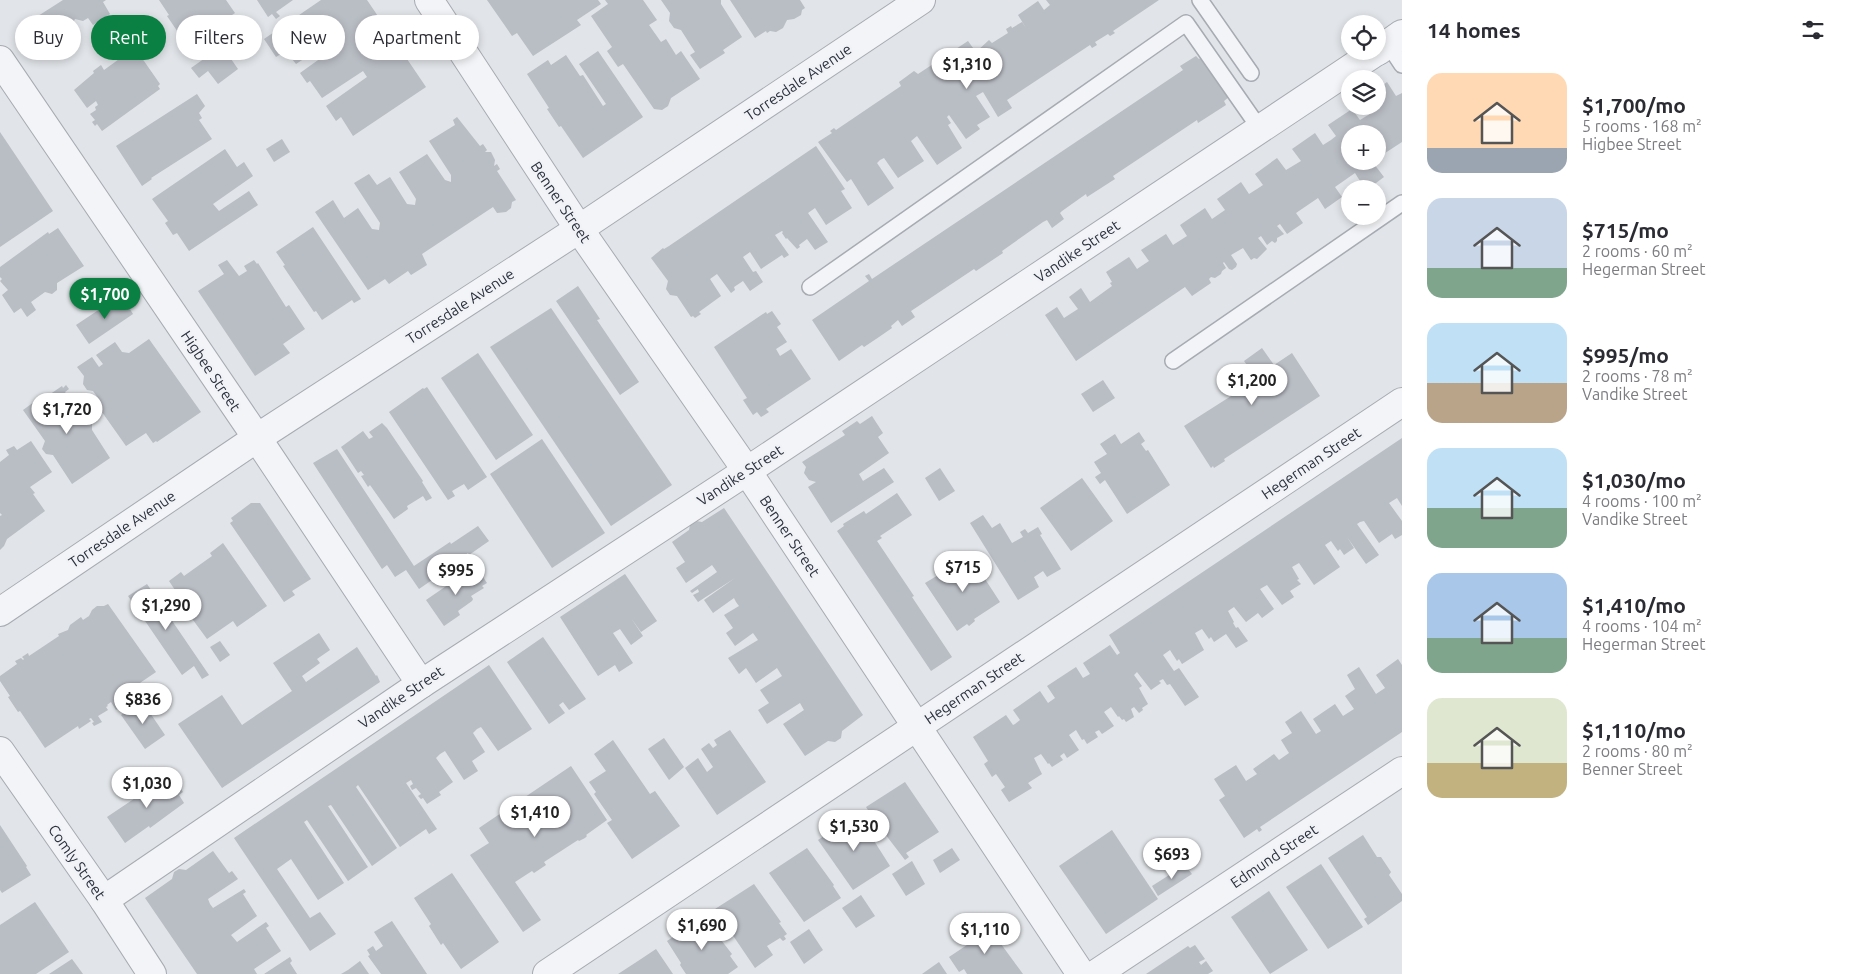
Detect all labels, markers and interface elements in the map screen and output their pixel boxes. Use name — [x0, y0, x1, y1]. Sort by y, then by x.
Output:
chip: Buy — [15, 15, 81, 60]
chip: Rent — [91, 15, 166, 60]
chip: Filters — [176, 15, 262, 60]
chip: New — [272, 15, 345, 60]
chip: Apartment — [355, 15, 479, 60]
map controls — [1341, 15, 1386, 225]
button: locate — [1341, 15, 1386, 60]
icon: filters — [1799, 16, 1827, 44]
text: 14 homes — [1427, 18, 1521, 42]
street label: Torresdale Avenue — [741, 40, 855, 124]
pin: $1,310 — [926, 48, 1008, 90]
text: $1,310 — [942, 55, 992, 73]
button: layers — [1341, 70, 1386, 115]
icon: home — [1467, 93, 1527, 153]
text: $1,700/mo — [1582, 93, 1686, 117]
text: 5 rooms · 168 m² — [1582, 117, 1702, 135]
button: + — [1341, 125, 1386, 170]
text: Higbee Street — [1582, 135, 1682, 153]
street label: Benner Street — [528, 158, 594, 246]
button: − — [1341, 180, 1386, 225]
street label: Vandike Street — [1031, 216, 1123, 286]
icon: home — [1467, 218, 1527, 278]
text: $715/mo — [1582, 218, 1669, 242]
text: 2 rooms · 60 m² — [1582, 242, 1693, 260]
text: Hegerman Street — [1582, 260, 1706, 278]
street label: Torresdale Avenue — [403, 265, 517, 347]
pin: $1,700 — [64, 278, 146, 320]
text: $1,700 — [80, 285, 130, 303]
street label: Higbee Street — [178, 328, 244, 415]
icon: home — [1467, 343, 1527, 403]
text: $995/mo — [1582, 343, 1669, 367]
pin: $1,200 — [1211, 364, 1293, 406]
text: 2 rooms · 78 m² — [1582, 367, 1693, 385]
text: $1,200 — [1227, 371, 1277, 389]
text: Vandike Street — [1582, 385, 1687, 403]
pin: $1,720 — [26, 392, 108, 435]
text: $1,720 — [42, 400, 92, 418]
street label: Hegerman Street — [1258, 424, 1364, 502]
street label: Vandike Street — [694, 441, 786, 509]
icon: home — [1467, 468, 1527, 528]
text: $1,030/mo — [1582, 468, 1686, 492]
street label: Torresdale Avenue — [65, 487, 179, 571]
street label: Benner Street — [757, 492, 823, 580]
text: 4 rooms · 100 m² — [1582, 492, 1702, 510]
text: Vandike Street — [1582, 510, 1687, 528]
pin: $715 — [933, 550, 993, 593]
pin: $995 — [426, 554, 486, 596]
text: $715 — [945, 558, 981, 576]
text: $995 — [438, 561, 474, 579]
pin: $1,290 — [125, 588, 207, 631]
icon: home — [1467, 593, 1527, 653]
text: $1,410/mo — [1582, 593, 1686, 617]
text: $1,290 — [141, 596, 191, 614]
text: 4 rooms · 104 m² — [1582, 617, 1702, 635]
text: Hegerman Street — [1582, 635, 1706, 653]
street label: Hegerman Street — [921, 649, 1027, 727]
street label: Vandike Street — [355, 662, 447, 732]
pin: $836 — [113, 682, 173, 725]
text: $836 — [125, 690, 161, 708]
icon: home — [1467, 718, 1527, 778]
text: $1,110/mo — [1582, 718, 1686, 742]
text: 2 rooms · 80 m² — [1582, 742, 1693, 760]
text: Benner Street — [1582, 760, 1683, 778]
pin: $1,030 — [106, 766, 188, 809]
text: $1,030 — [122, 774, 172, 792]
pin: $1,410 — [494, 796, 576, 838]
text: $1,410 — [510, 803, 560, 821]
pin: $1,530 — [813, 810, 895, 852]
text: $1,530 — [829, 817, 879, 835]
street label: Comly Street — [45, 821, 109, 903]
street label: Edmund Street — [1227, 821, 1321, 891]
pin: $693 — [1142, 838, 1202, 880]
text: $693 — [1154, 845, 1190, 863]
pin: $1,690 — [661, 908, 743, 951]
pin: $1,110 — [944, 912, 1026, 955]
text: $1,690 — [677, 916, 727, 934]
text: $1,110 — [960, 920, 1010, 938]

